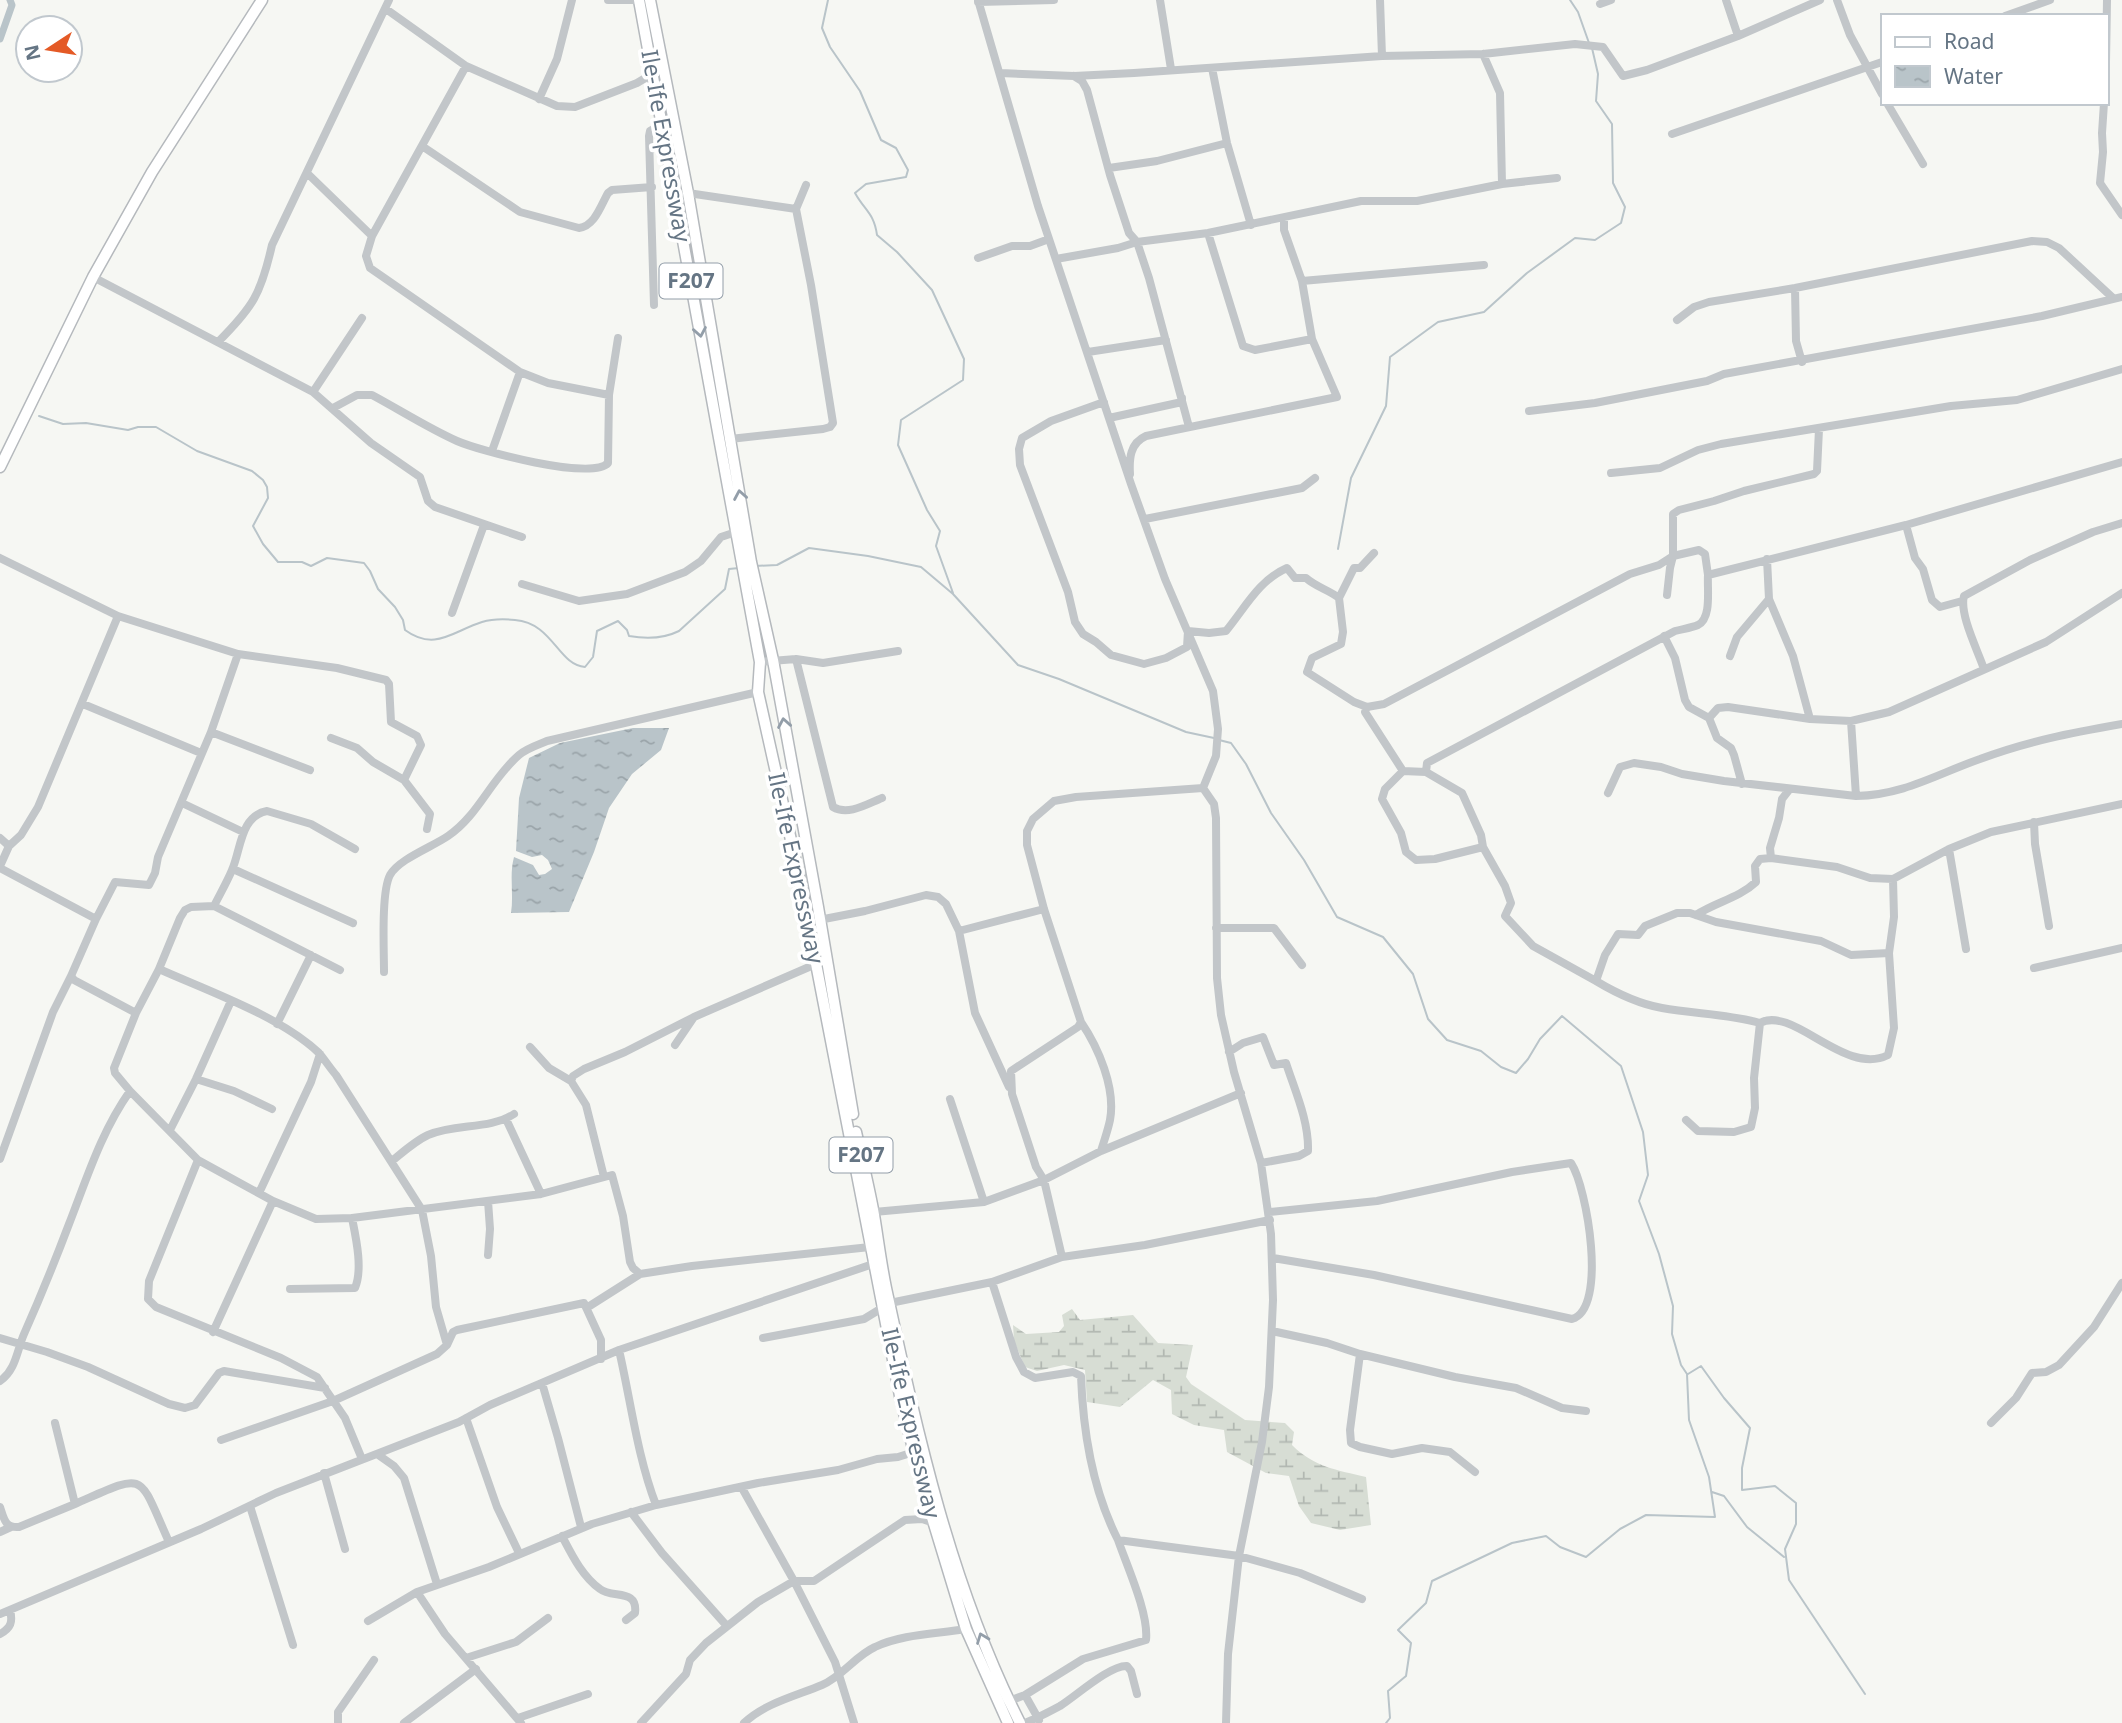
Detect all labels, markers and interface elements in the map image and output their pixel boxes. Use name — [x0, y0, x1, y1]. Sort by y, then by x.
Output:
north arrow — [14, 14, 84, 84]
legend — [1881, 14, 2108, 105]
text: Road — [1944, 27, 1994, 55]
text: N — [18, 42, 47, 63]
street label: Ile-Ife Expressway — [634, 47, 700, 245]
text: Water — [1944, 62, 2003, 90]
road number: F207 — [660, 264, 722, 298]
one-way arrow — [692, 326, 707, 338]
one-way arrow — [733, 489, 748, 500]
one-way arrow — [777, 717, 792, 729]
street label: Ile-Ife Expressway — [761, 769, 833, 967]
road number: F207 — [830, 1138, 892, 1172]
street label: Ile-Ife Expressway — [874, 1324, 950, 1521]
one-way arrow — [976, 1633, 990, 1645]

